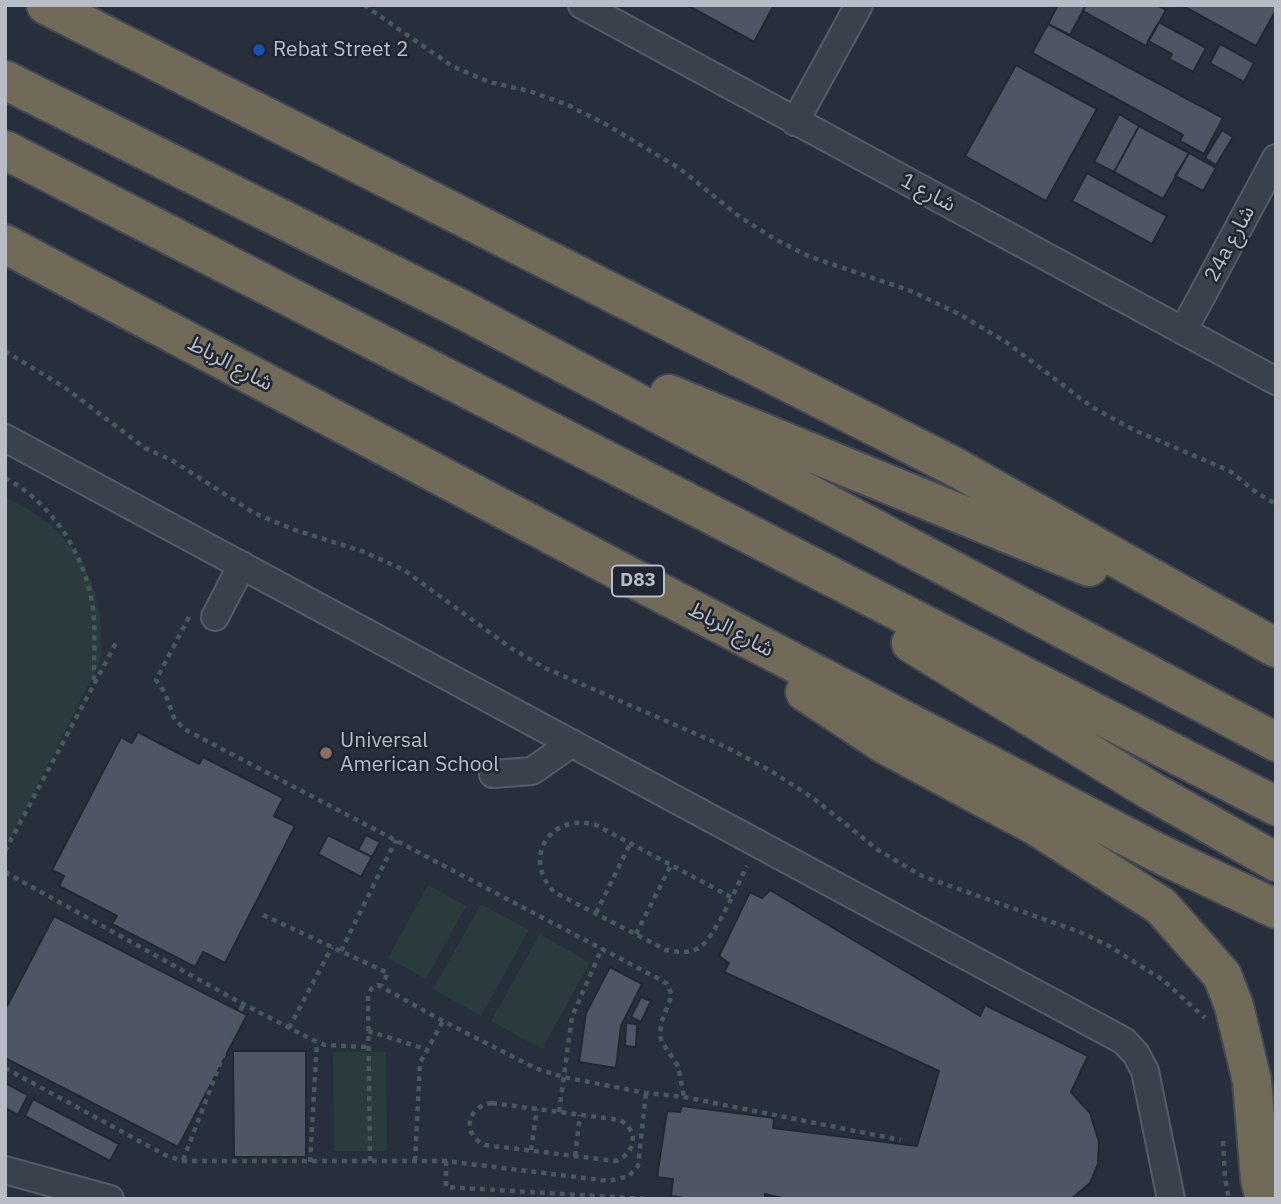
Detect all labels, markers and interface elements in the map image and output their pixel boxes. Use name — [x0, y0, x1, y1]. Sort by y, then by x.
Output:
place label: Rebat Street 2 — [273, 37, 409, 63]
marker: Rebat Street 2 — [251, 42, 267, 58]
street label: شارع 1 — [896, 168, 960, 218]
street label: 24a شارع — [1200, 202, 1260, 286]
street label: شارع الرباط — [183, 331, 277, 397]
road number: D83 — [612, 566, 664, 596]
street label: شارع الرباط — [684, 597, 778, 663]
place label: Universal American School — [340, 728, 499, 778]
marker: Universal American School — [318, 745, 334, 761]

